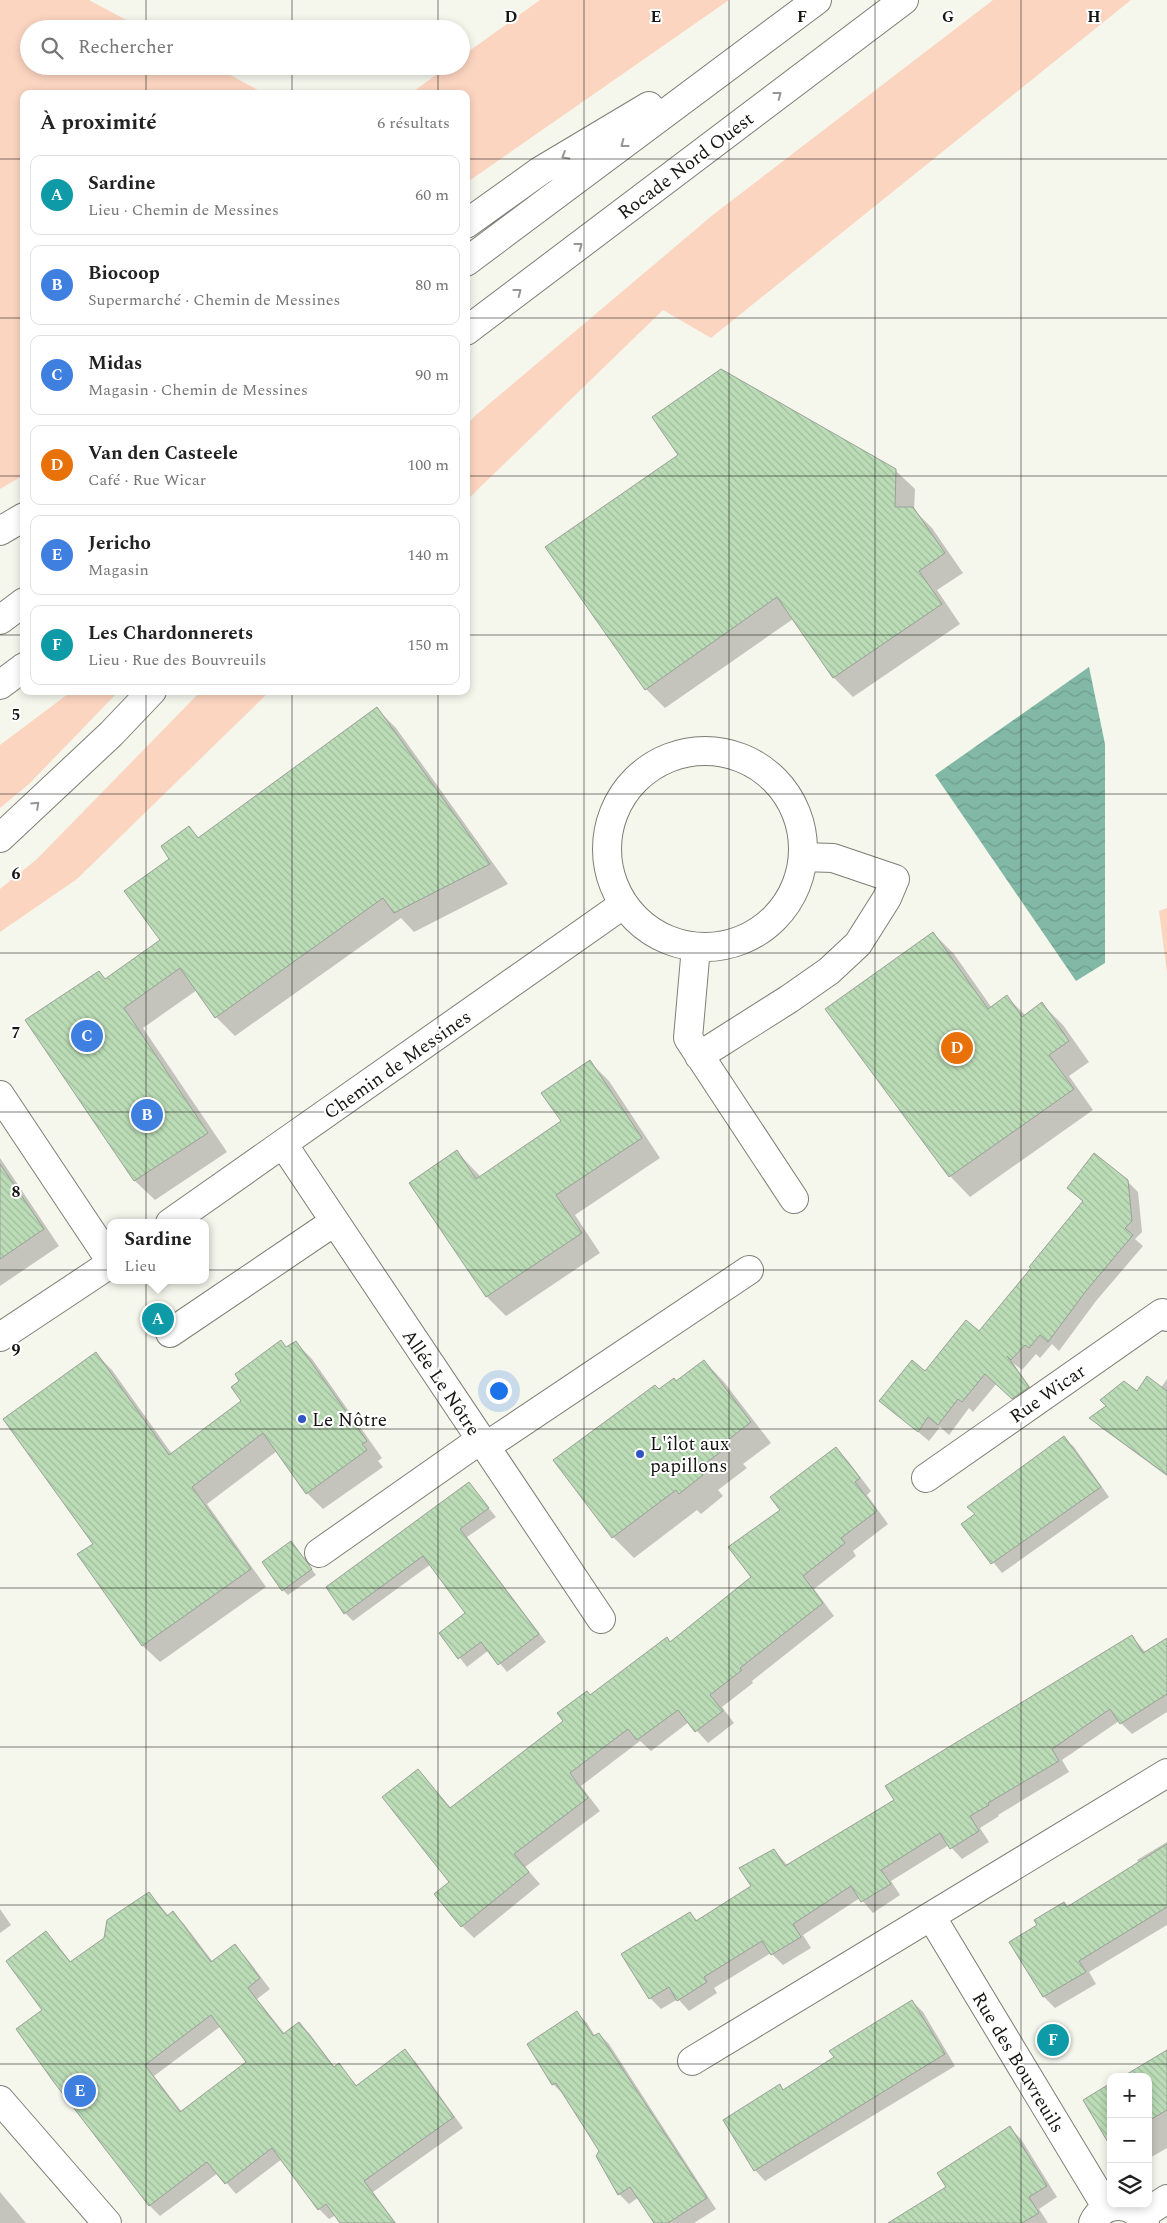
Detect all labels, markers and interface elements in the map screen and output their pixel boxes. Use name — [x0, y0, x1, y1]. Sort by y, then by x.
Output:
text: D — [505, 5, 518, 29]
text: E — [651, 5, 661, 29]
text: F — [797, 5, 807, 29]
text: G — [942, 5, 954, 29]
text: H — [1087, 5, 1101, 29]
search box — [20, 20, 470, 75]
text: Rechercher — [78, 33, 174, 62]
icon: search — [38, 34, 66, 62]
one-way arrow — [772, 92, 782, 101]
street label: Rocade Nord Ouest — [612, 105, 760, 227]
text: À proximité — [40, 107, 157, 139]
text: 6 résultats — [377, 111, 450, 135]
one-way arrow — [620, 138, 630, 147]
one-way arrow — [562, 150, 571, 160]
text: Sardine — [88, 169, 155, 198]
text: A — [51, 183, 63, 207]
text: 60 m — [415, 183, 449, 207]
text: Lieu · Chemin de Messines — [88, 198, 279, 222]
one-way arrow — [573, 243, 582, 251]
text: Biocoop — [88, 259, 160, 288]
text: B — [51, 273, 63, 297]
text: 80 m — [415, 273, 449, 297]
text: Supermarché · Chemin de Messines — [88, 288, 340, 312]
one-way arrow — [512, 289, 521, 298]
text: Midas — [88, 349, 142, 378]
text: C — [51, 363, 63, 387]
text: 90 m — [415, 363, 449, 387]
text: Magasin · Chemin de Messines — [88, 378, 308, 402]
text: Van den Casteele — [88, 439, 238, 468]
text: D — [51, 453, 63, 477]
text: 100 m — [407, 453, 449, 477]
text: Café · Rue Wicar — [88, 468, 206, 492]
text: Jericho — [88, 529, 151, 558]
text: E — [52, 543, 62, 567]
text: 140 m — [407, 543, 449, 567]
text: Magasin — [88, 558, 149, 582]
text: Les Chardonnerets — [88, 619, 253, 648]
text: F — [52, 633, 62, 657]
text: 150 m — [407, 633, 449, 657]
text: Lieu · Rue des Bouvreuils — [88, 648, 266, 672]
text: 5 — [12, 703, 20, 727]
one-way arrow — [30, 802, 39, 811]
text: 6 — [12, 862, 21, 886]
street label: Chemin de Messines — [318, 1003, 478, 1127]
pin: C — [71, 1017, 103, 1055]
text: 7 — [12, 1021, 21, 1045]
pin: D — [941, 1029, 973, 1067]
pin: B — [131, 1096, 163, 1134]
text: 8 — [12, 1180, 21, 1204]
popup — [107, 1219, 209, 1284]
text: Sardine — [124, 1225, 192, 1254]
text: Lieu — [124, 1254, 156, 1278]
pin: A — [142, 1300, 174, 1338]
street label: Allée Le Nôtre — [394, 1324, 487, 1442]
text: 9 — [12, 1338, 21, 1362]
street label: Rue Wicar — [1004, 1357, 1092, 1431]
your location — [486, 1378, 512, 1404]
place label: Le Nôtre — [312, 1406, 387, 1435]
marker: Le Nôtre — [296, 1413, 308, 1425]
place label: L'îlot aux papillons — [650, 1430, 729, 1481]
marker: L'îlot aux papillons — [634, 1448, 646, 1460]
street label: Rue des Bouvreuils — [964, 1987, 1071, 2139]
pin: F — [1037, 2021, 1069, 2059]
pin: E — [64, 2072, 96, 2110]
map controls — [1107, 2073, 1152, 2208]
button: + — [1107, 2073, 1152, 2118]
button: − — [1107, 2118, 1152, 2163]
button: layers — [1107, 2163, 1152, 2208]

